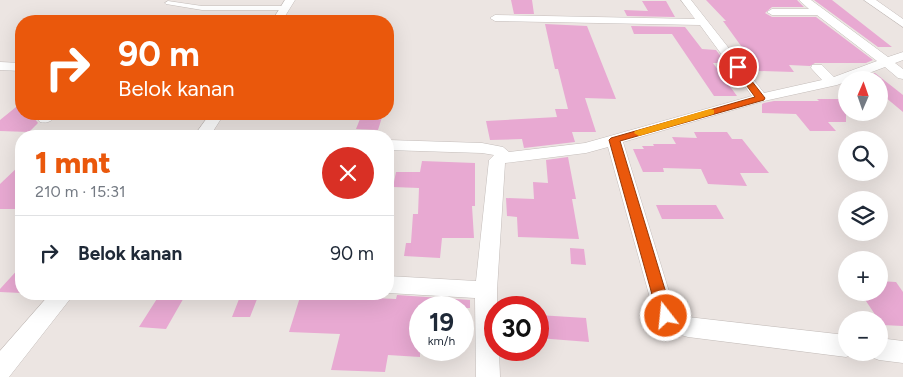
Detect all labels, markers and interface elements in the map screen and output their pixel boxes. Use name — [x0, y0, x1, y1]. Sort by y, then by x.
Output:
text: 90 m — [118, 33, 200, 75]
icon: right — [35, 35, 100, 100]
pin — [717, 46, 759, 88]
icon: arrive — [724, 53, 752, 81]
north arrow — [838, 71, 888, 121]
map controls — [838, 71, 888, 361]
text: Belok kanan — [118, 75, 235, 102]
button: search — [838, 131, 888, 181]
text: 1 mnt — [35, 144, 111, 181]
button: close — [322, 147, 374, 199]
text: 210 m · 15:31 — [35, 182, 126, 201]
button: layers — [838, 191, 888, 241]
icon: right — [35, 239, 63, 267]
text: Belok kanan — [78, 242, 182, 265]
text: 90 m — [330, 242, 374, 265]
button: + — [838, 251, 888, 301]
position arrow — [639, 289, 691, 341]
speed limit sign: 30 — [484, 296, 549, 361]
text: 19 — [429, 307, 454, 337]
button: − — [838, 311, 888, 361]
text: km/h — [428, 334, 455, 348]

